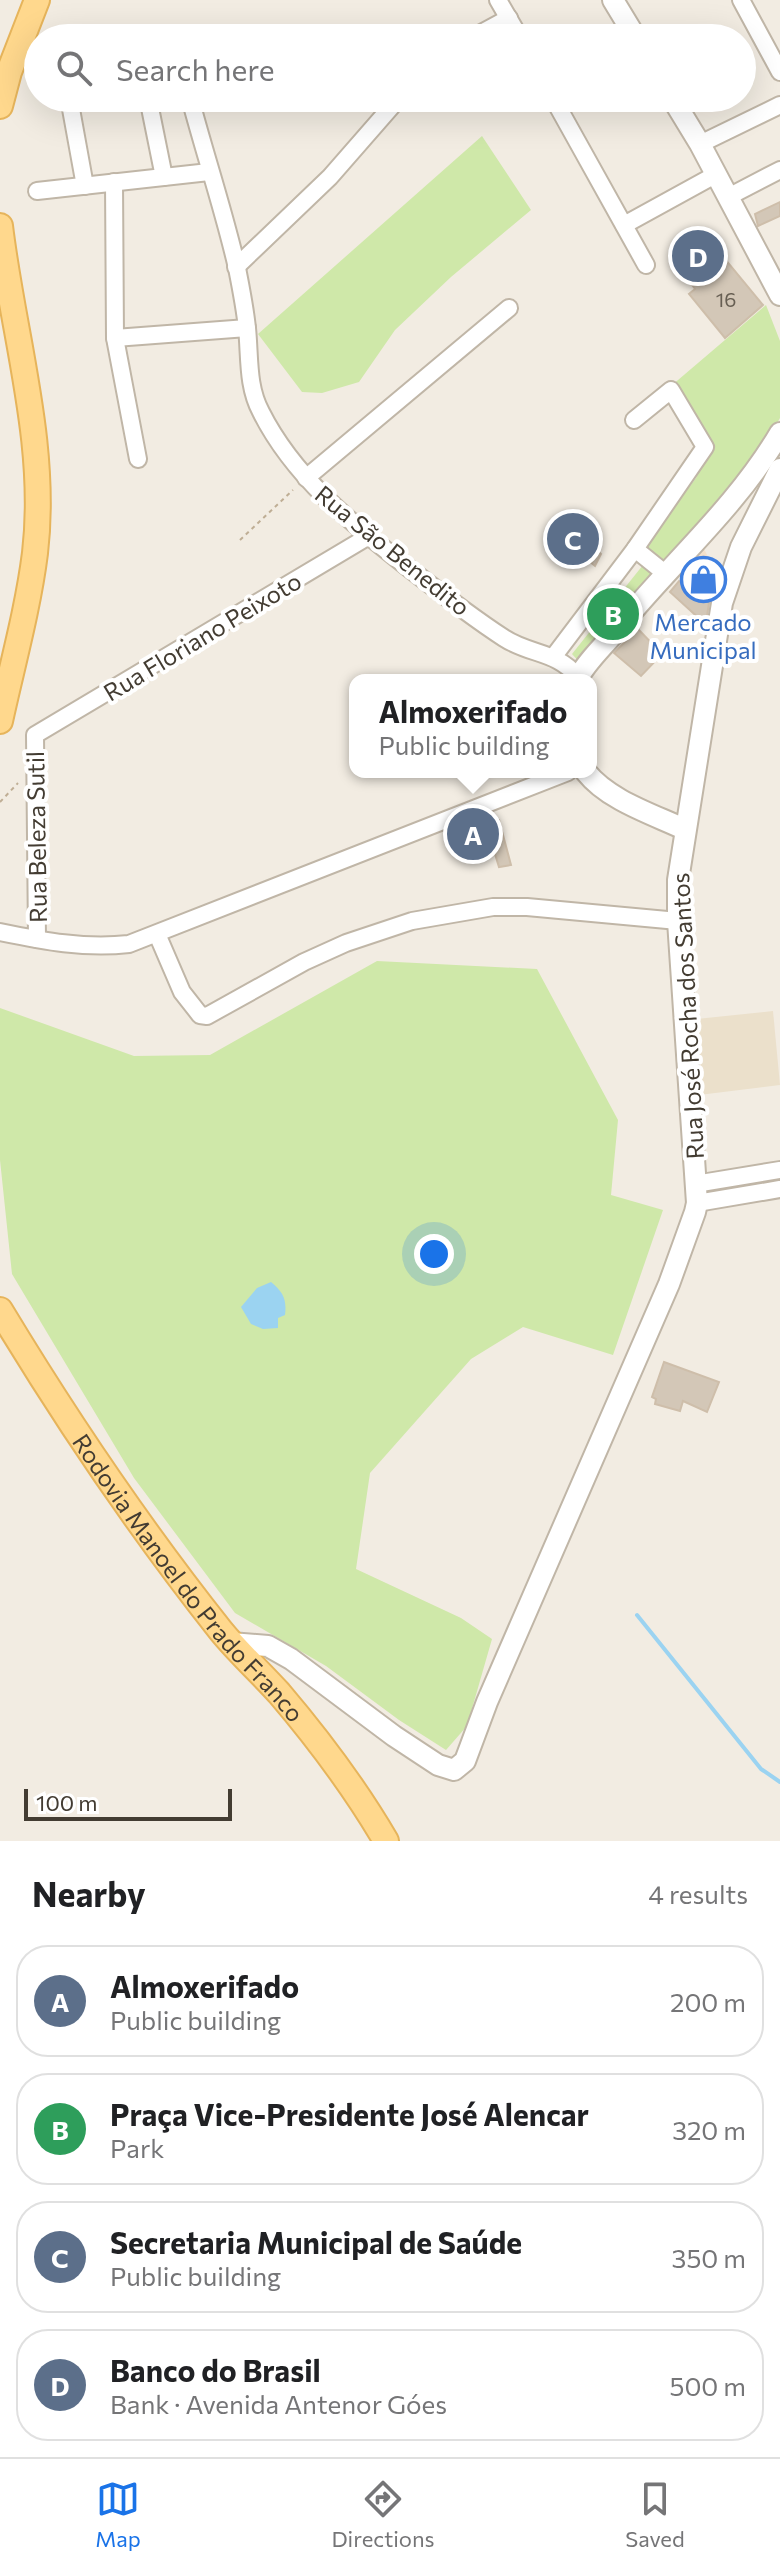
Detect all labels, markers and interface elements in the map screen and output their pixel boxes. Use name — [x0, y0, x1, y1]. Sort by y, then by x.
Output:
search box — [24, 24, 756, 112]
icon: search — [52, 46, 96, 90]
text: Search here — [116, 50, 275, 87]
pin: D — [672, 226, 724, 286]
house number: 16 — [716, 287, 736, 311]
street label: Rua São Benedito — [310, 479, 476, 621]
pin: C — [547, 509, 599, 569]
shop icon: Mercado Municipal — [679, 555, 727, 603]
street label: Rua Floriano Peixoto — [98, 565, 306, 707]
pin: B — [587, 584, 639, 644]
place label: Mercado Municipal — [649, 607, 757, 664]
popup — [349, 674, 597, 778]
text: Almoxerifado — [378, 692, 568, 729]
text: Public building — [378, 729, 550, 760]
street label: Rua Beleza Sutil — [20, 751, 52, 923]
pin: A — [447, 804, 499, 864]
street label: Rua José Rocha dos Santos — [665, 872, 709, 1160]
your location — [414, 1234, 454, 1274]
street label: Rodovia Manoel do Prado Franco — [68, 1428, 311, 1727]
scale bar — [24, 1785, 232, 1821]
text: 100 m — [36, 1789, 98, 1816]
text: Nearby — [32, 1872, 146, 1914]
text: 4 results — [648, 1878, 748, 1909]
text: Almoxerifado — [110, 1967, 299, 2004]
text: A — [51, 1986, 69, 2017]
text: 200 m — [670, 1986, 746, 2017]
text: Public building — [110, 2004, 281, 2035]
text: Praça Vice-Presidente José Alencar — [110, 2095, 589, 2132]
text: B — [51, 2114, 69, 2145]
text: 320 m — [672, 2114, 746, 2145]
text: Park — [110, 2132, 164, 2163]
text: Secretaria Municipal de Saúde — [110, 2223, 522, 2260]
text: C — [51, 2242, 69, 2273]
text: 350 m — [672, 2242, 746, 2273]
text: Public building — [110, 2260, 281, 2291]
text: Banco do Brasil — [110, 2351, 321, 2388]
text: D — [50, 2370, 70, 2401]
text: 500 m — [669, 2370, 746, 2401]
text: Bank · Avenida Antenor Góes — [110, 2388, 447, 2419]
tab: Map — [95, 2477, 141, 2552]
tab: Directions — [331, 2477, 435, 2552]
tab: Saved — [625, 2477, 685, 2552]

